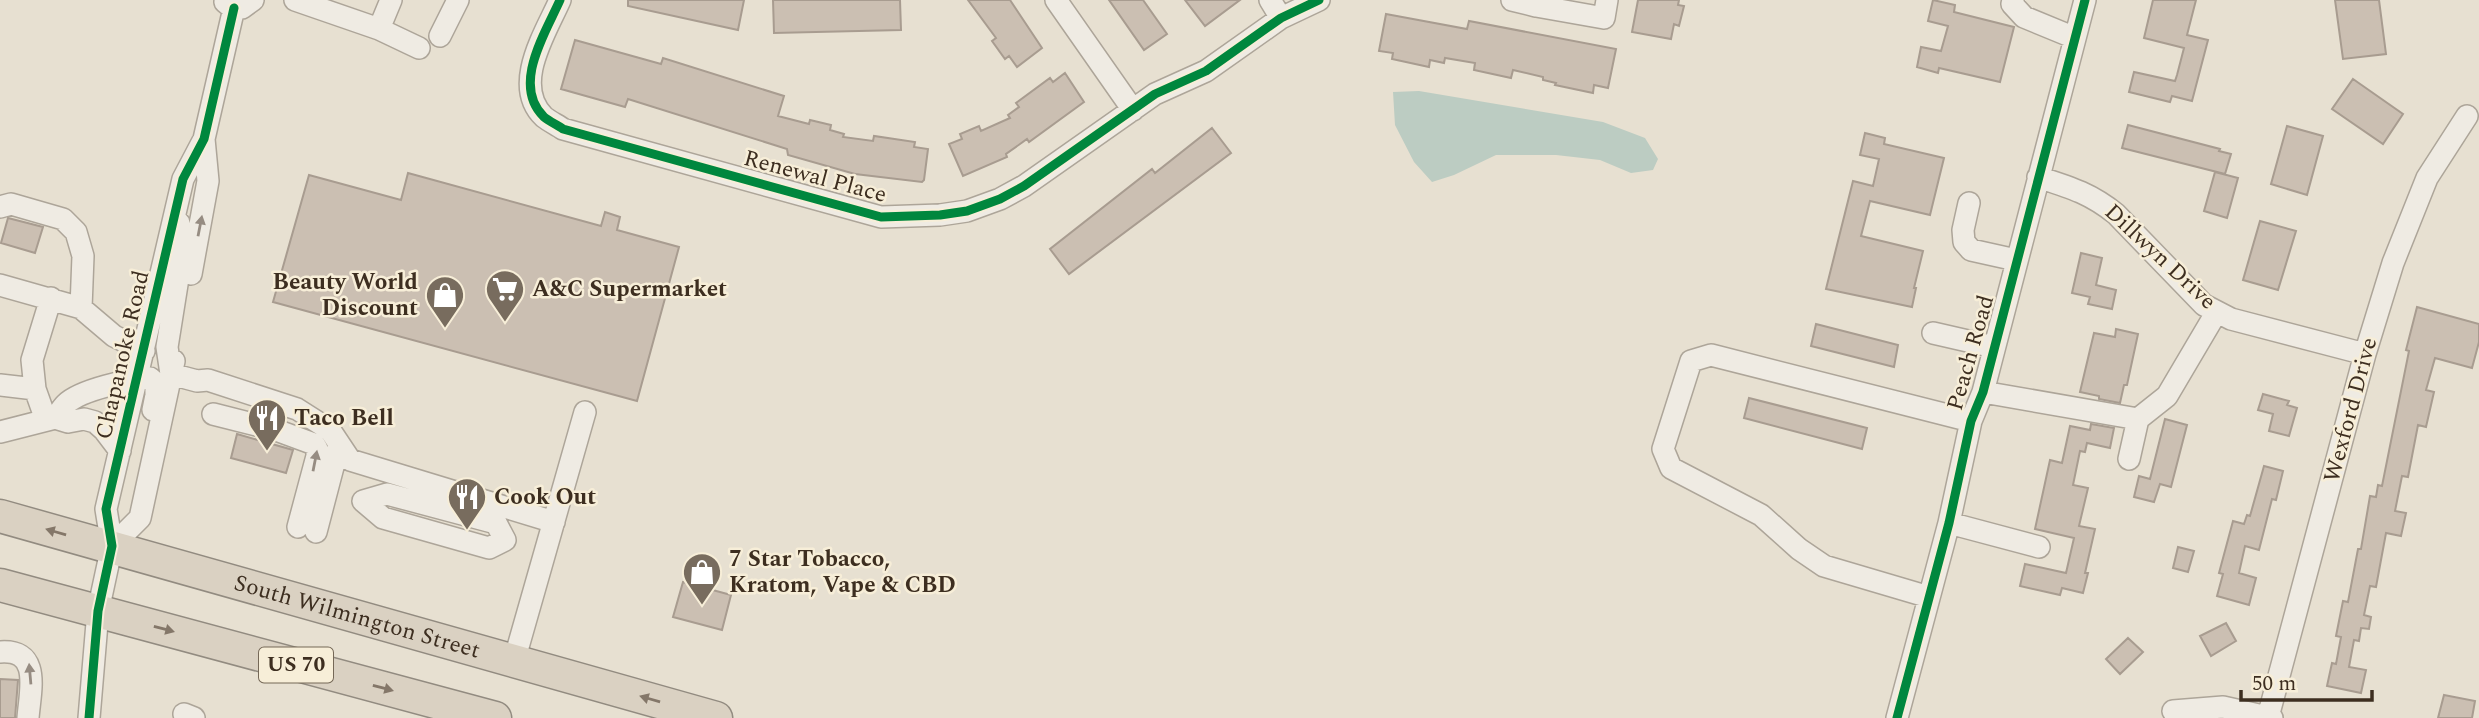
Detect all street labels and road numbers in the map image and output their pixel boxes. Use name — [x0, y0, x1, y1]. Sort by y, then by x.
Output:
street label: Renewal Place — [740, 141, 890, 213]
street label: Dillwyn Drive — [2096, 196, 2224, 318]
street label: Chapanoke Road — [87, 267, 159, 443]
street label: Peach Road — [1938, 291, 2004, 415]
street label: Wexford Drive — [2315, 334, 2387, 486]
street label: South Wilmington Street — [230, 565, 484, 668]
road number: US 70 — [259, 648, 333, 682]

